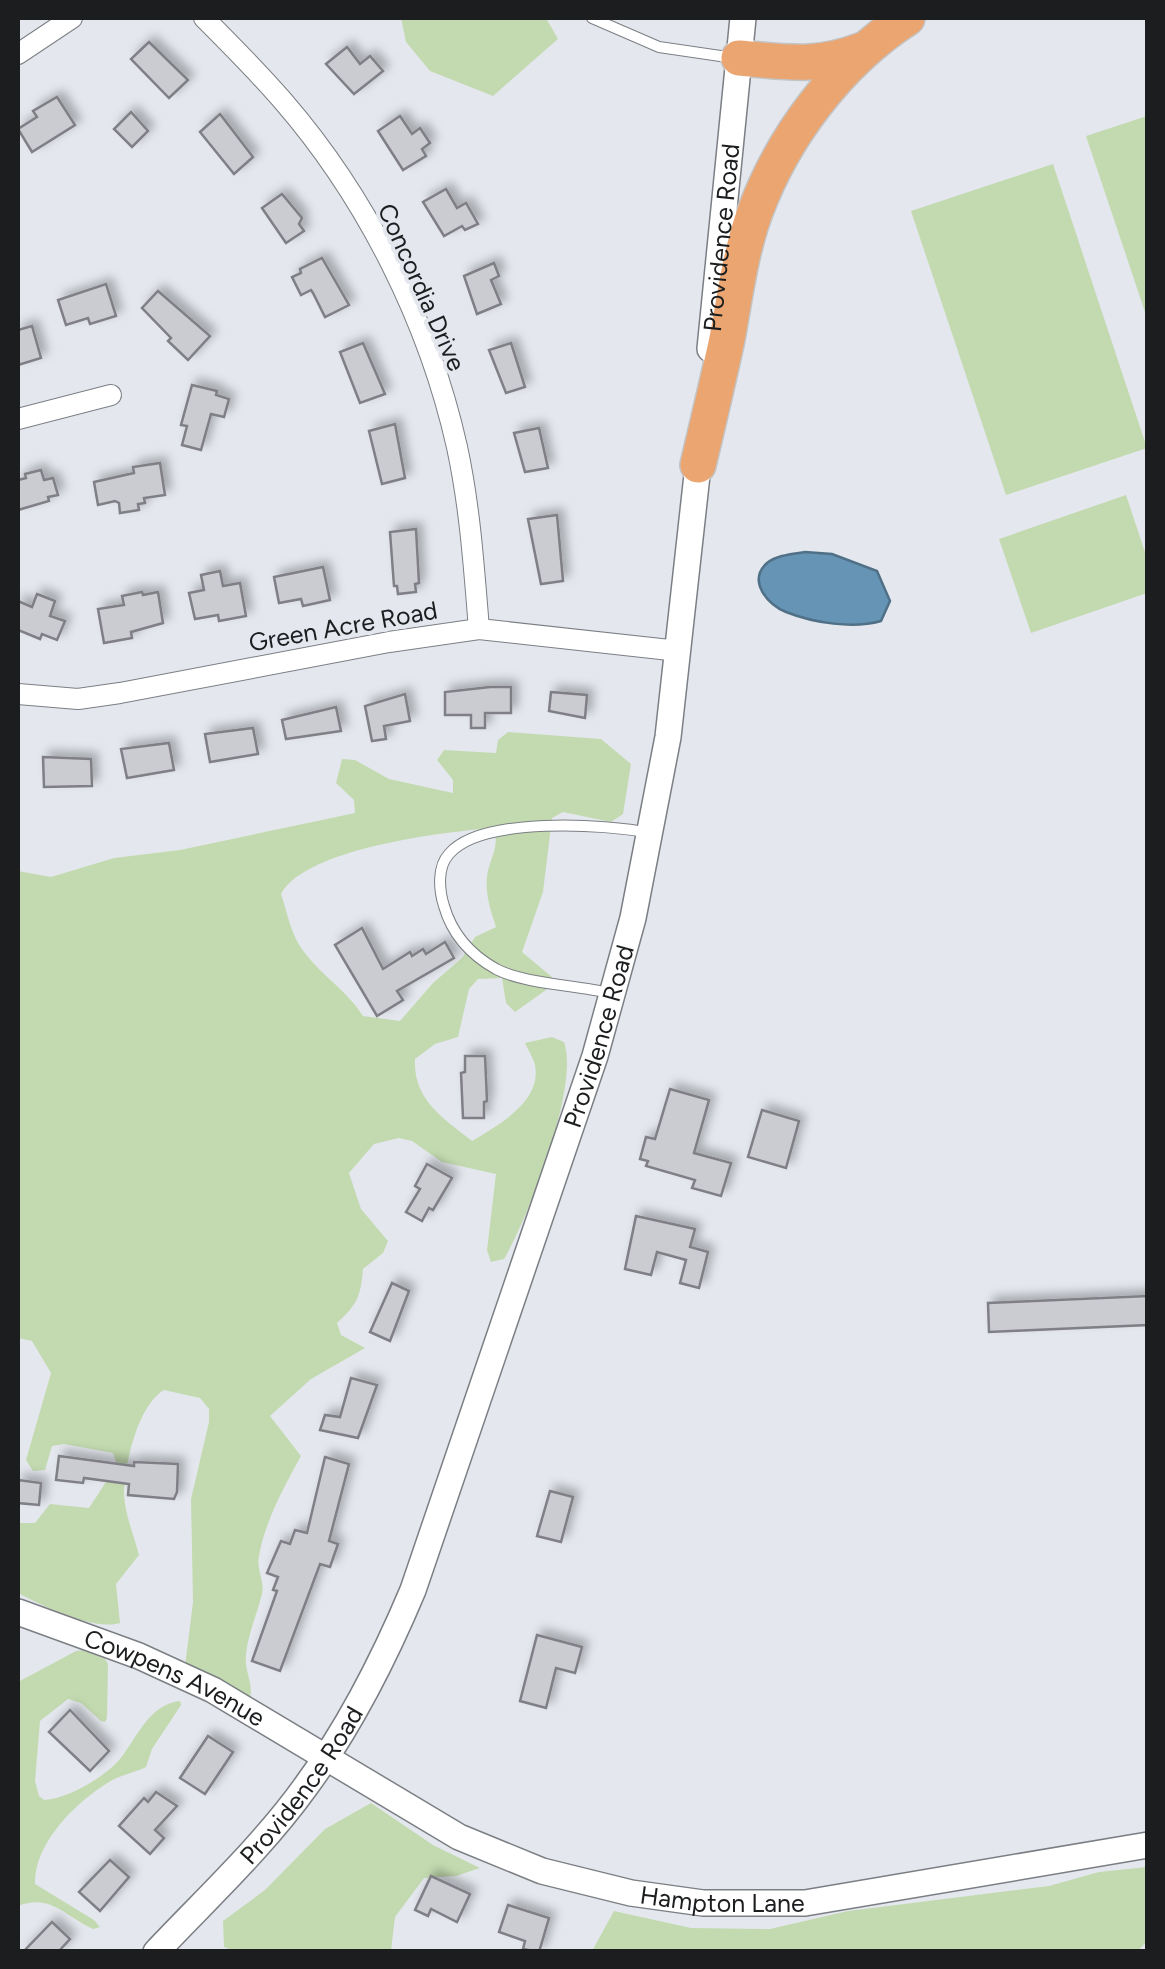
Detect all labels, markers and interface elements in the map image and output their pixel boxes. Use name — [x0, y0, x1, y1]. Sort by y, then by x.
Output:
street label: Providence Road — [697, 142, 745, 333]
street label: Concordia Drive — [372, 199, 472, 375]
street label: Green Acre Road — [246, 595, 440, 657]
street label: Providence Road — [557, 942, 640, 1131]
street label: Cowpens Avenue — [80, 1622, 271, 1733]
street label: Providence Road — [233, 1701, 369, 1870]
street label: Hampton Lane — [638, 1879, 805, 1918]

